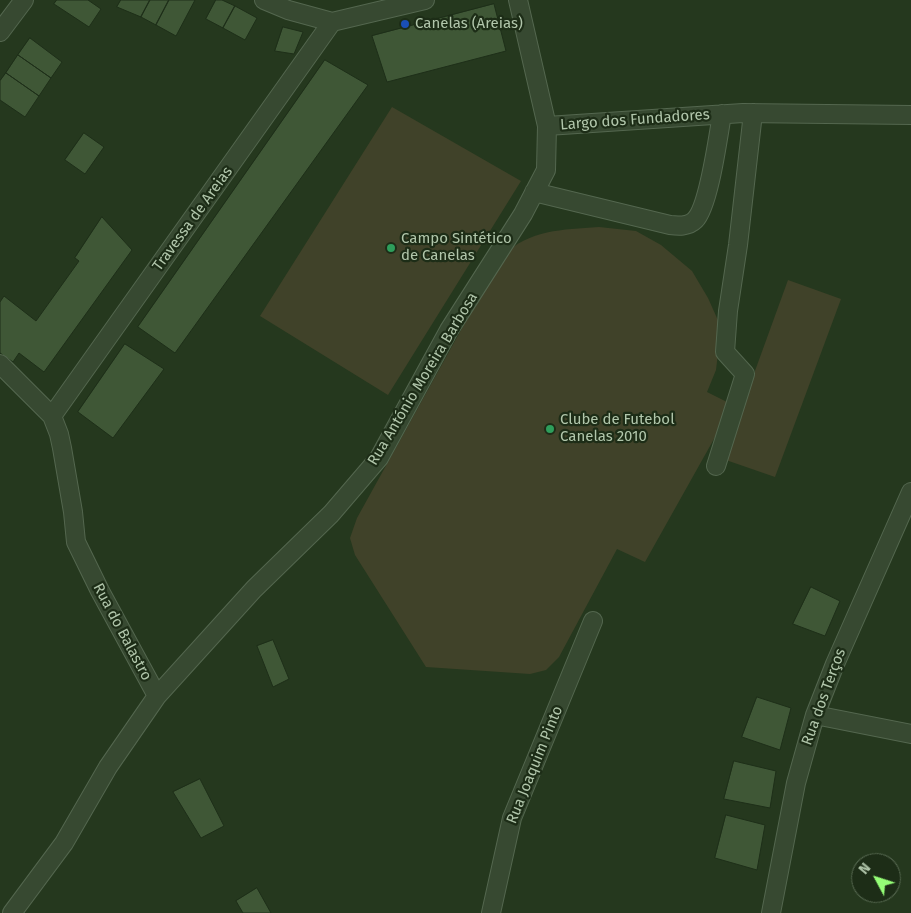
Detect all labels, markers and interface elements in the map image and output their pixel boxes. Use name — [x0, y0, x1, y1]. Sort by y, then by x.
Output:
place label: Canelas (Areias) — [415, 15, 523, 33]
marker: Canelas (Areias) — [399, 18, 411, 30]
street label: Largo dos Fundadores — [560, 106, 710, 134]
street label: Travessa de Areias — [149, 163, 237, 275]
place label: Campo Sintético de Canelas — [401, 230, 512, 265]
marker: Campo Sintético de Canelas — [385, 242, 397, 254]
street label: Rua António Moreira Barbosa — [364, 289, 482, 469]
place label: Clube de Futebol Canelas 2010 — [560, 411, 675, 446]
marker: Clube de Futebol Canelas 2010 — [544, 423, 556, 435]
street label: Rua do Balastro — [89, 580, 155, 684]
street label: Rua dos Terços — [798, 646, 850, 748]
street label: Rua Joaquim Pinto — [503, 703, 567, 827]
north arrow — [851, 853, 901, 903]
text: N — [855, 860, 874, 878]

